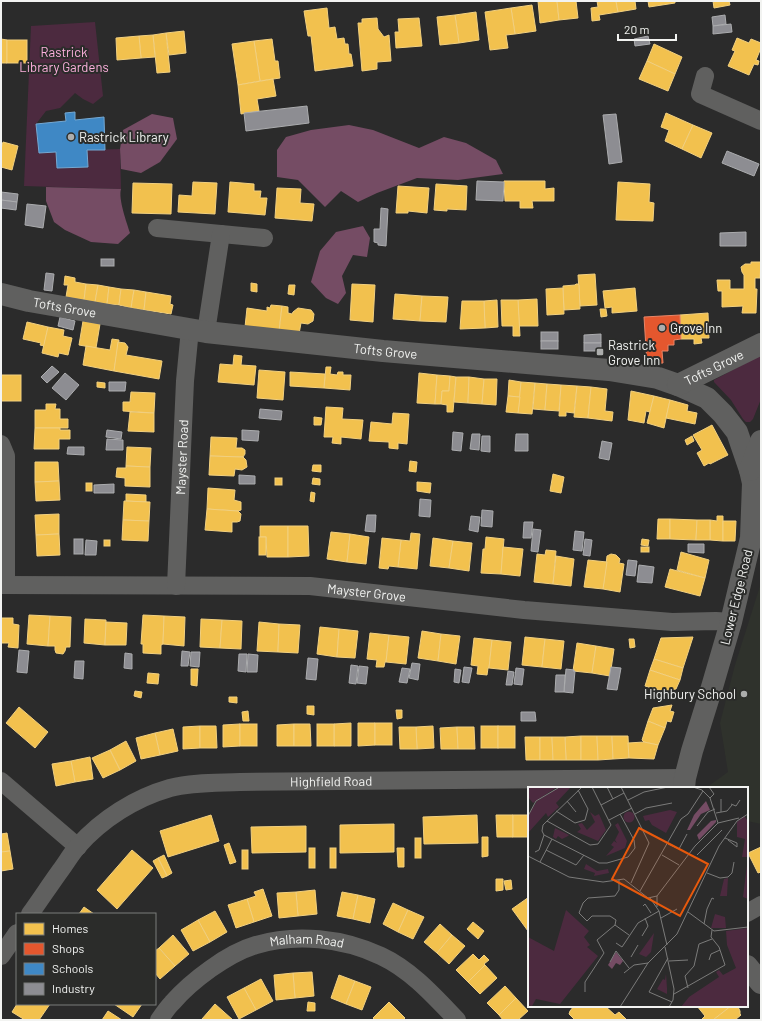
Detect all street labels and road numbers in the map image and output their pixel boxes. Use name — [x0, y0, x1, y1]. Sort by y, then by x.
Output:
street label: Tofts Grove — [32, 294, 98, 321]
street label: Tofts Grove — [353, 340, 418, 362]
street label: Tofts Grove — [682, 346, 746, 389]
street label: Mayster Road — [172, 419, 191, 495]
street label: Lower Edge Road — [716, 548, 756, 646]
street label: Mayster Grove — [327, 580, 407, 605]
street label: Highfield Road — [290, 773, 372, 790]
street label: Malham Road — [268, 930, 346, 951]

